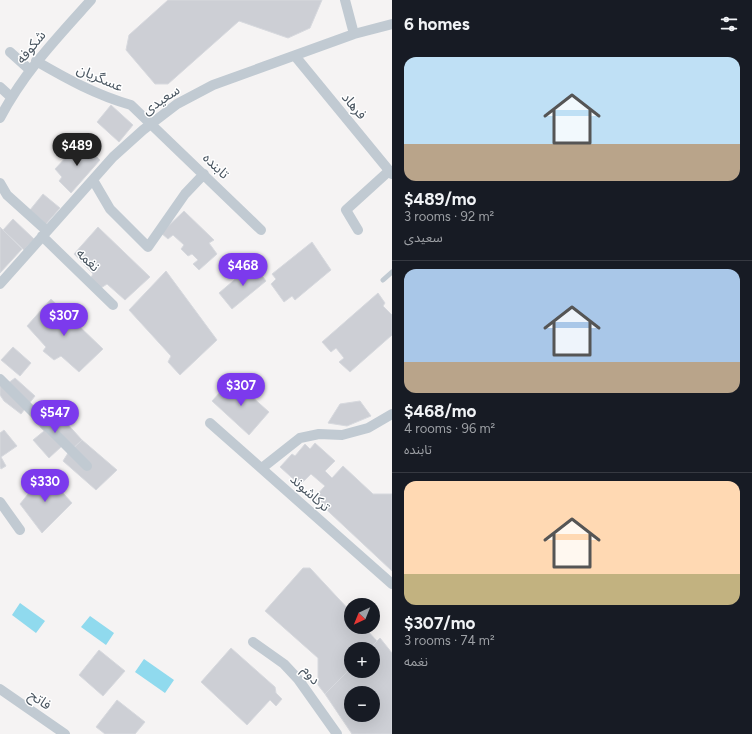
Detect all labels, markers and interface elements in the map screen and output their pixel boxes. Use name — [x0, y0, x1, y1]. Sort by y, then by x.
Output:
icon: filters — [718, 13, 740, 35]
text: 6 homes — [404, 14, 470, 34]
street label: شکوفه — [13, 27, 49, 67]
street label: عسگریان — [74, 61, 126, 95]
street label: سعیدی — [139, 81, 183, 119]
icon: home — [536, 83, 608, 155]
street label: فرهاد — [338, 89, 370, 123]
pin: $489 — [53, 133, 101, 167]
text: $489 — [62, 138, 92, 153]
street label: تابنده — [199, 149, 233, 183]
text: $489/mo — [404, 189, 477, 209]
text: 3 rooms · 92 m² — [404, 209, 494, 224]
text: سعیدی — [404, 230, 443, 245]
street label: نغمه — [73, 245, 103, 275]
pin: $468 — [219, 253, 267, 287]
text: $468 — [228, 258, 258, 273]
icon: home — [536, 295, 608, 367]
pin: $307 — [40, 303, 88, 337]
text: $307 — [49, 308, 79, 323]
pin: $307 — [217, 373, 265, 407]
text: $307 — [226, 378, 256, 393]
pin: $547 — [31, 400, 79, 434]
text: $468/mo — [404, 401, 477, 421]
text: $547 — [40, 405, 70, 420]
text: 4 rooms · 96 m² — [404, 421, 495, 436]
text: تابنده — [404, 442, 432, 457]
pin: $330 — [21, 469, 69, 503]
street label: ترکاشوند — [287, 471, 333, 515]
text: $330 — [30, 474, 60, 489]
icon: home — [536, 507, 608, 579]
north arrow — [344, 598, 380, 634]
map controls — [344, 598, 380, 722]
text: $307/mo — [404, 613, 475, 633]
text: 3 rooms · 74 m² — [404, 633, 495, 648]
button: + — [344, 642, 380, 678]
text: نغمه — [404, 654, 428, 669]
street label: دوم — [297, 662, 324, 689]
street label: فاتح — [24, 686, 55, 715]
button: − — [344, 686, 380, 722]

